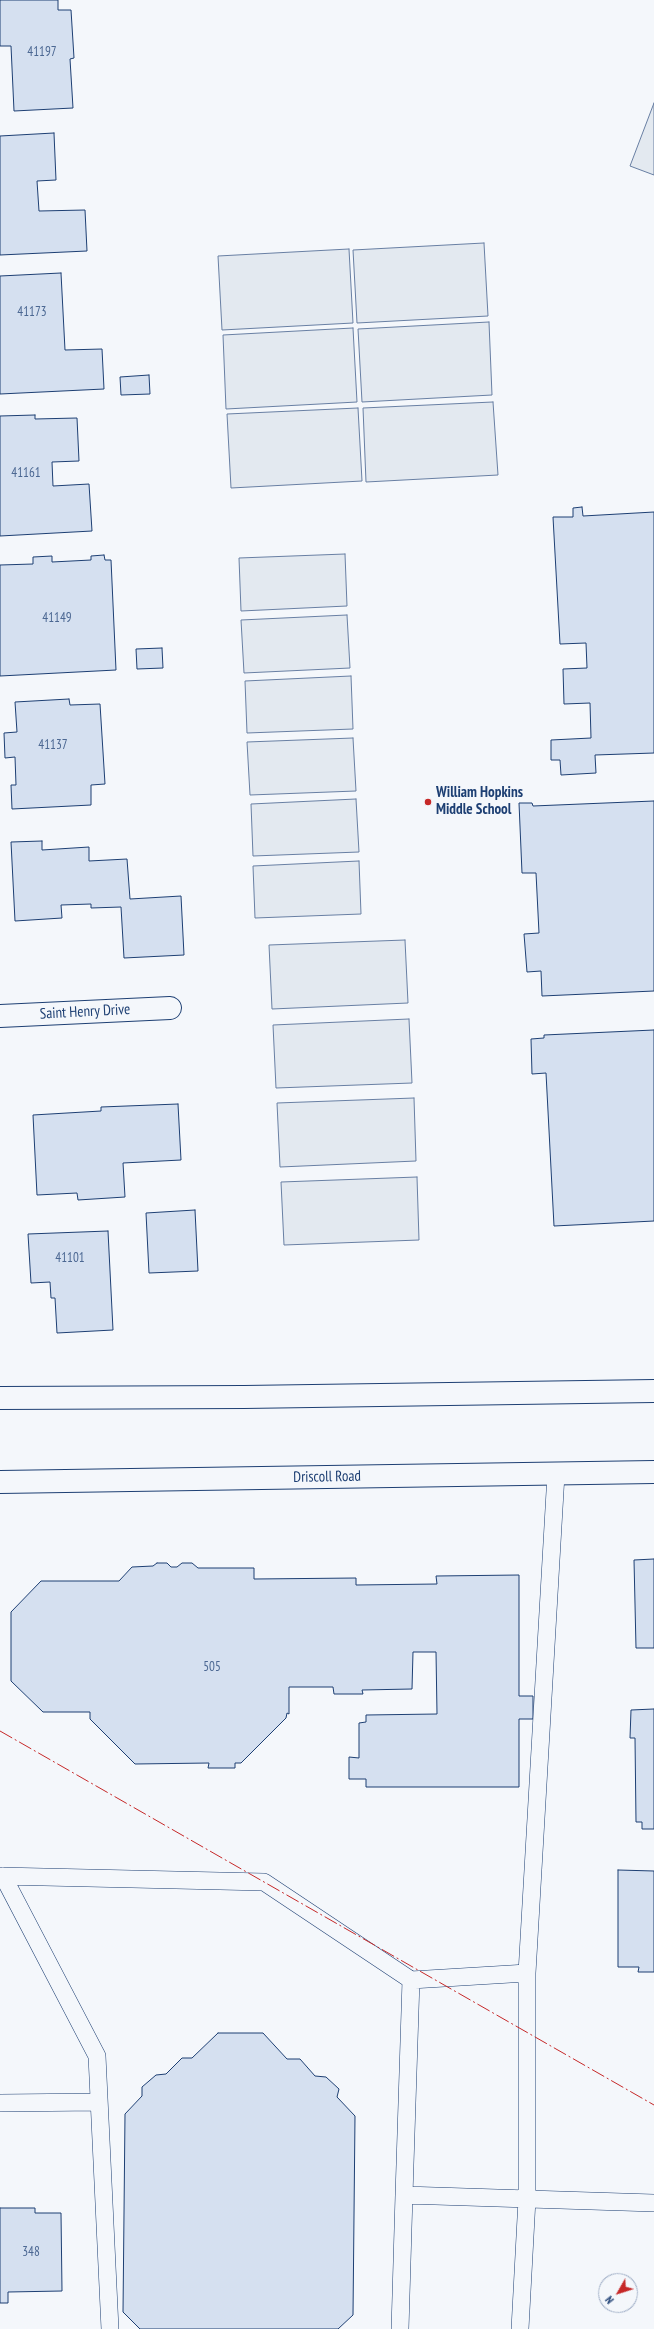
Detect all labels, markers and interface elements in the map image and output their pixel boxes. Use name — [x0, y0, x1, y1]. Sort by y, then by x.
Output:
house number: 41197 — [27, 44, 57, 60]
house number: 41173 — [17, 304, 47, 320]
house number: 41161 — [11, 465, 41, 481]
house number: 41149 — [42, 610, 72, 626]
house number: 41137 — [38, 737, 68, 753]
place label: William Hopkins Middle School — [436, 784, 523, 819]
marker: William Hopkins Middle School — [423, 797, 433, 807]
street label: Saint Henry Drive — [39, 1001, 131, 1023]
house number: 41101 — [55, 1250, 85, 1266]
street label: Driscoll Road — [293, 1467, 361, 1487]
house number: 505 — [203, 1659, 221, 1675]
house number: 348 — [22, 2244, 40, 2260]
north arrow — [598, 2273, 638, 2313]
text: N — [602, 2293, 617, 2307]

